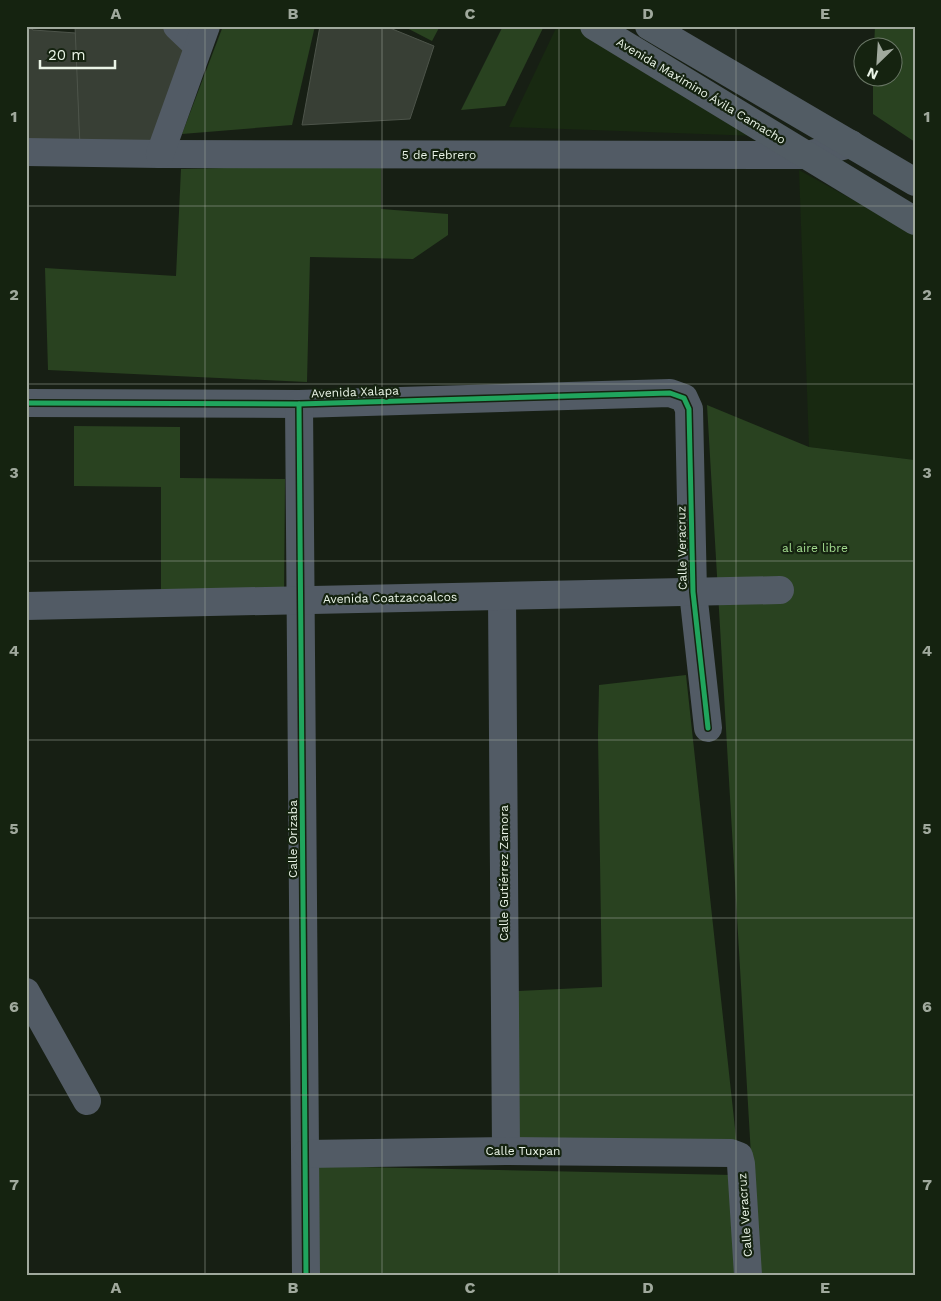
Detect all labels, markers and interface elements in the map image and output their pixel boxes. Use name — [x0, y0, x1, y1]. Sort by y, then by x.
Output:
text: A — [111, 4, 122, 23]
text: B — [288, 4, 299, 23]
text: C — [465, 4, 476, 23]
text: D — [642, 4, 654, 23]
text: E — [820, 4, 830, 23]
street label: Avenida Maximino Ávila Camacho — [614, 35, 788, 147]
scale bar — [40, 38, 115, 70]
north arrow — [854, 38, 904, 88]
text: 20 m — [48, 46, 86, 64]
text: N — [864, 64, 881, 83]
text: 1 — [11, 107, 17, 126]
text: 1 — [924, 107, 930, 126]
street label: 5 de Febrero — [402, 148, 476, 162]
text: 2 — [9, 285, 19, 304]
text: 2 — [922, 285, 932, 304]
street label: Avenida Xalapa — [311, 383, 399, 401]
text: 3 — [9, 463, 19, 482]
text: 3 — [922, 463, 932, 482]
street label: Calle Veracruz — [674, 506, 690, 590]
park label: al aire libre — [782, 541, 848, 555]
street label: Avenida Coatzacoalcos — [323, 590, 457, 606]
text: 4 — [9, 641, 19, 660]
text: 4 — [922, 641, 932, 660]
street label: Calle Orizaba — [286, 800, 300, 878]
street label: Calle Gutiérrez Zamora — [497, 805, 511, 941]
text: 5 — [9, 819, 19, 838]
text: 5 — [922, 819, 932, 838]
text: 6 — [9, 997, 19, 1016]
text: 6 — [922, 997, 932, 1016]
street label: Calle Tuxpan — [485, 1144, 561, 1158]
street label: Calle Veracruz — [735, 1173, 755, 1257]
text: 7 — [9, 1175, 19, 1194]
text: 7 — [922, 1175, 932, 1194]
text: A — [111, 1278, 122, 1297]
text: B — [288, 1278, 299, 1297]
text: C — [465, 1278, 476, 1297]
text: D — [642, 1278, 654, 1297]
text: E — [820, 1278, 830, 1297]

